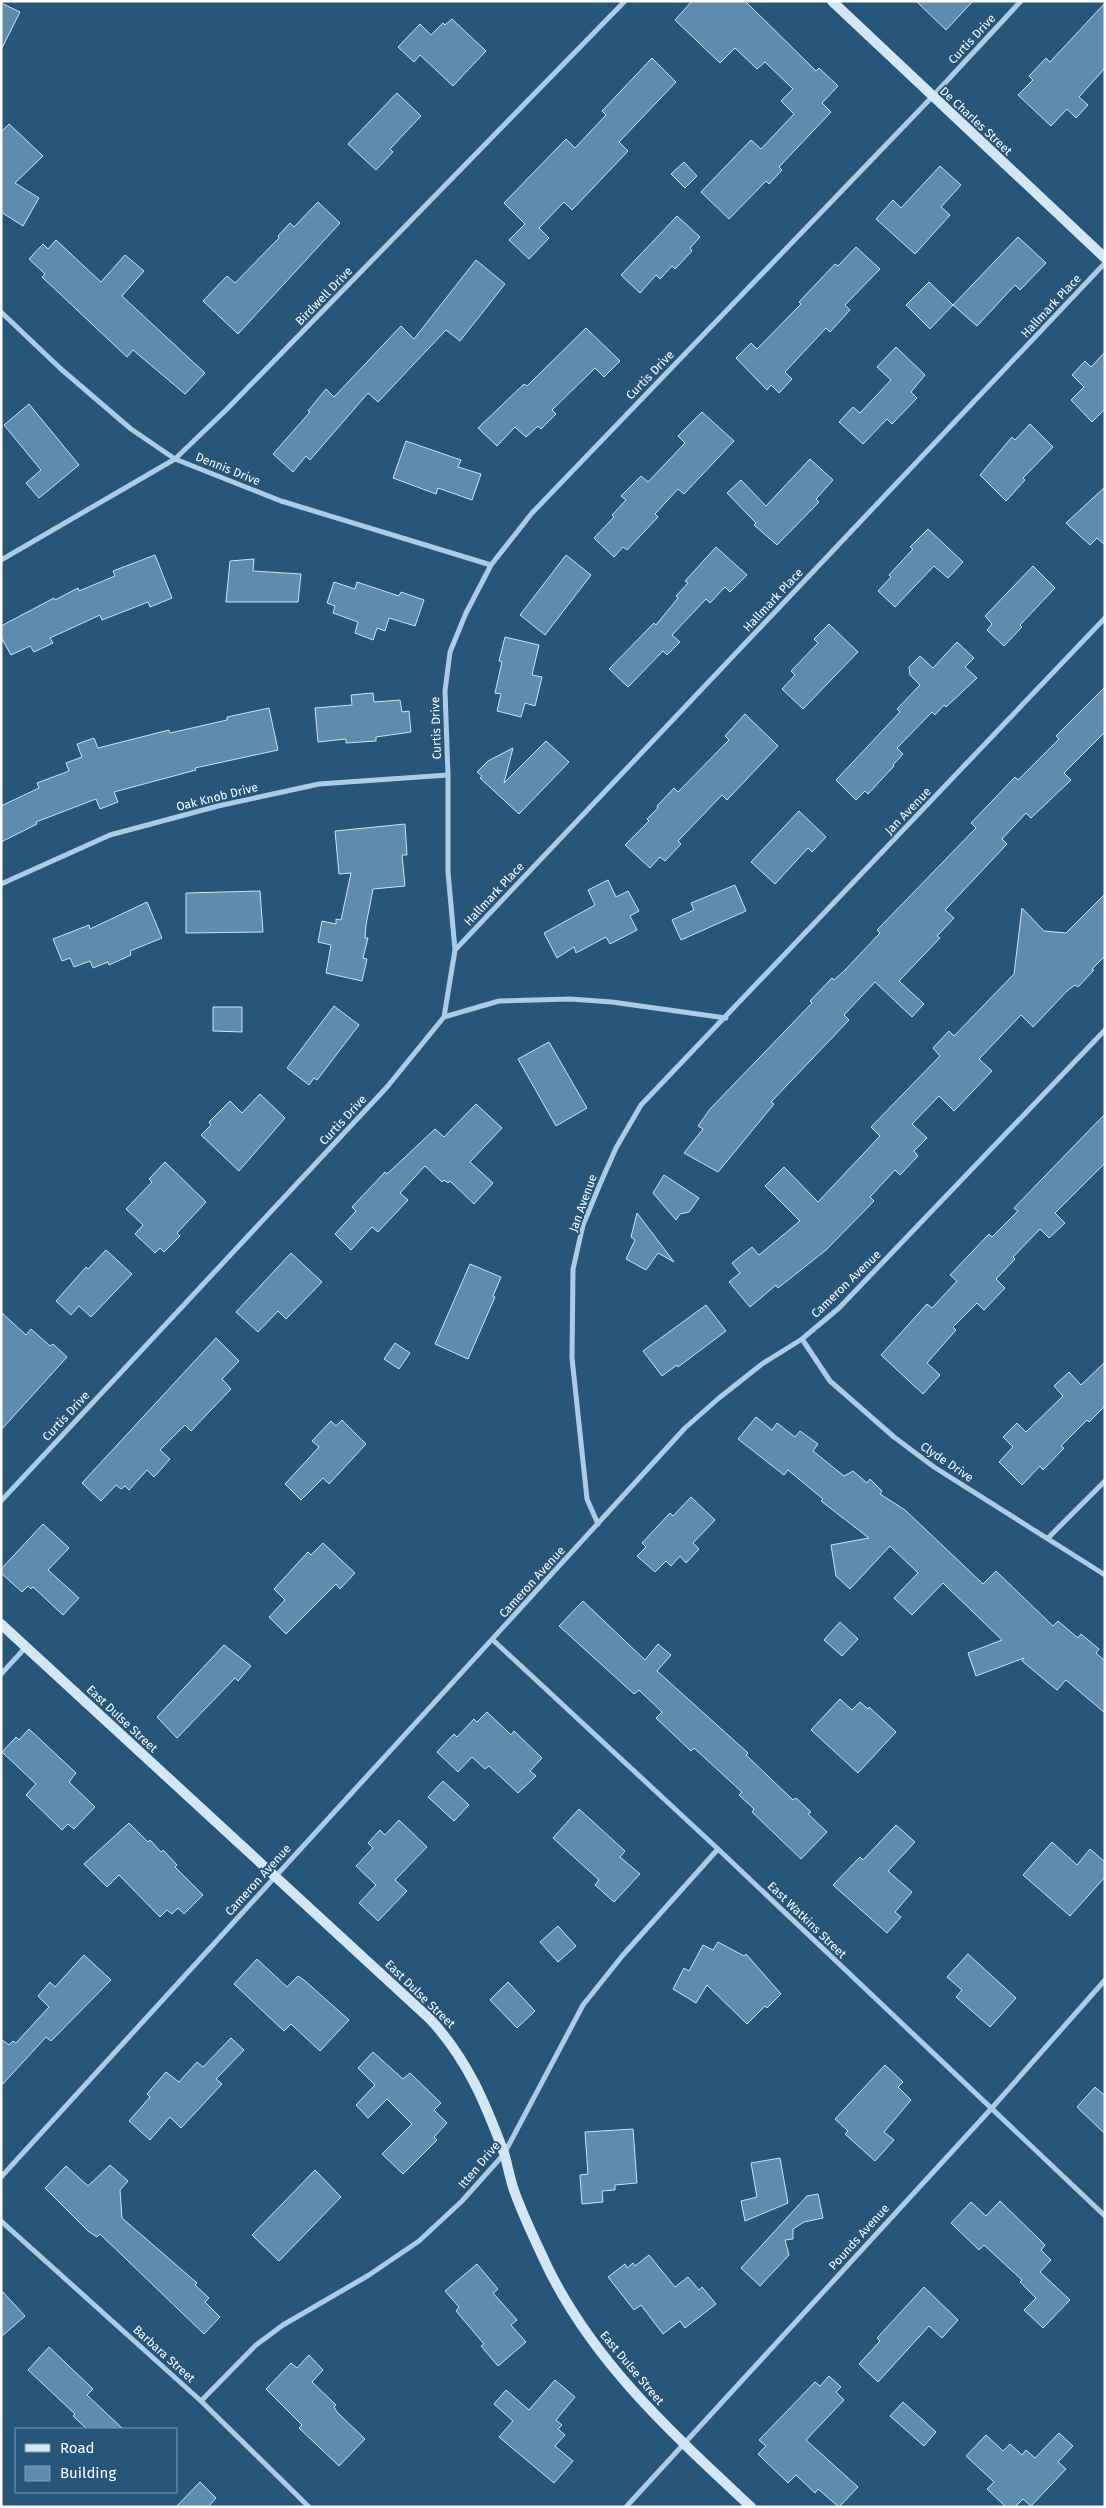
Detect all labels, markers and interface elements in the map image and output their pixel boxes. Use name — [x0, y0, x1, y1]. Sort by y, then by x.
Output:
street label: Curtis Drive — [945, 11, 999, 67]
street label: De Charles Street — [937, 84, 1015, 158]
street label: Birdwell Drive — [293, 264, 355, 328]
street label: Hallmark Place — [1018, 272, 1084, 340]
street label: Curtis Drive — [623, 348, 677, 402]
street label: Dennis Drive — [194, 450, 262, 488]
street label: Hallmark Place — [740, 566, 806, 634]
street label: Curtis Drive — [428, 696, 444, 760]
street label: Oak Knob Drive — [175, 780, 259, 814]
street label: Jan Avenue — [882, 784, 934, 838]
street label: Hallmark Place — [461, 860, 527, 928]
street label: Curtis Drive — [316, 1092, 370, 1148]
street label: Jan Avenue — [566, 1172, 600, 1234]
street label: Cameron Avenue — [808, 1247, 884, 1321]
street label: Curtis Drive — [39, 1388, 93, 1444]
street label: Clyde Drive — [918, 1439, 976, 1485]
street label: Cameron Avenue — [496, 1543, 568, 1621]
street label: East Dulse Street — [84, 1683, 161, 1756]
street label: Cameron Avenue — [222, 1841, 294, 1919]
street label: East Watkins Street — [765, 1879, 850, 1962]
street label: East Dulse Street — [382, 1957, 458, 2031]
street label: Itten Drive — [455, 2139, 503, 2191]
street label: Pounds Avenue — [826, 2201, 892, 2273]
street label: Barbara Street — [130, 2323, 198, 2386]
street label: East Dulse Street — [597, 2328, 667, 2408]
legend — [15, 2428, 178, 2493]
text: Road — [60, 2439, 95, 2457]
text: Building — [60, 2464, 116, 2482]

